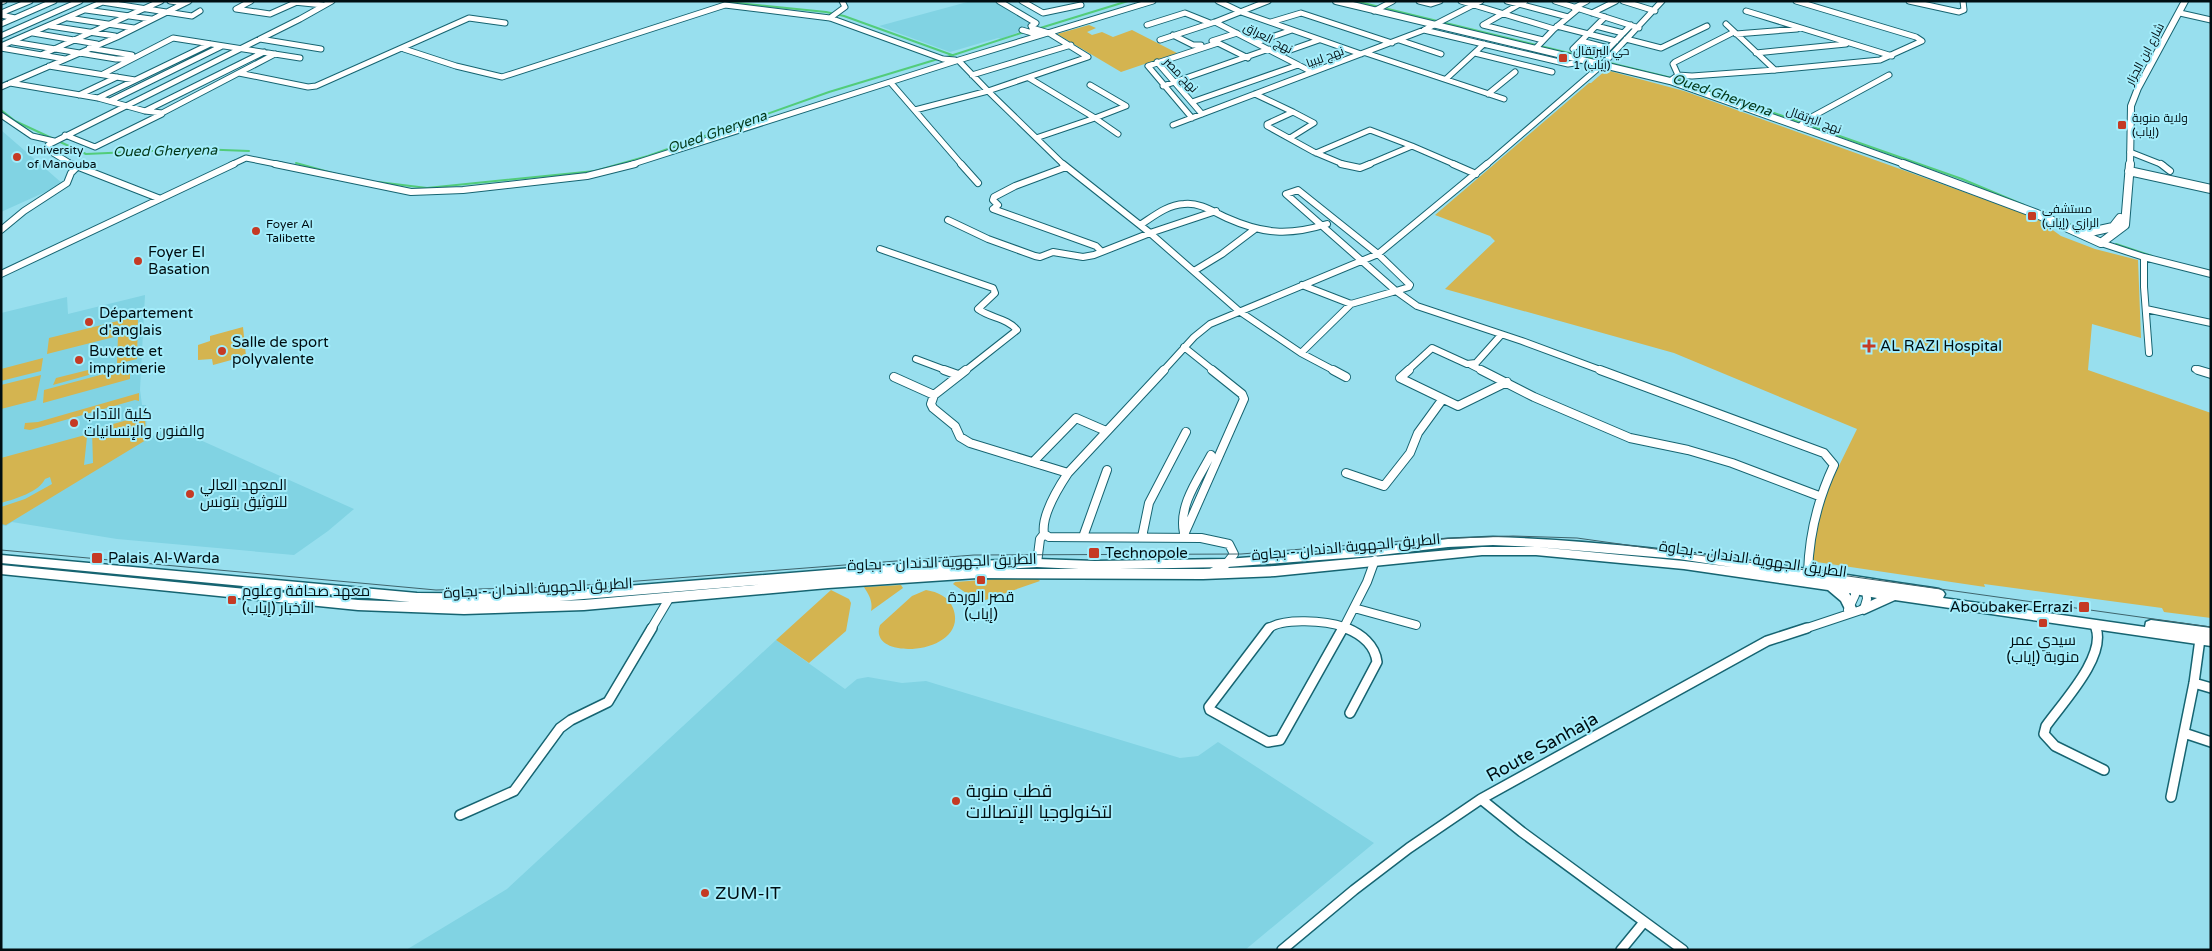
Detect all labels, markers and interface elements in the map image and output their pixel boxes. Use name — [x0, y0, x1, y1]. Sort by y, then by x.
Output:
street label: نهج العراق — [1241, 20, 1295, 57]
street label: شارع ابن الجزار — [2122, 21, 2168, 89]
street label: نهج ليبيا — [1304, 44, 1346, 71]
place label: حي البرتقال 1 (إياب) — [1573, 44, 1629, 72]
marker: حي البرتقال 1 (إياب) — [1557, 52, 1569, 64]
street label: نهج مصر — [1160, 54, 1201, 96]
water label: Oued Gheryena — [1670, 70, 1775, 120]
street label: نهج البرتقال — [1784, 104, 1844, 137]
water label: Oued Gheryena — [665, 107, 770, 157]
place label: ولاية منوبة (إياب) — [2132, 111, 2188, 139]
marker: ولاية منوبة (إياب) — [2116, 119, 2128, 131]
water label: Oued Gheryena — [113, 142, 218, 160]
place label: University of Manouba — [27, 143, 97, 171]
marker: University of Manouba — [11, 151, 23, 163]
place label: مستشفى الرازي (إياب) — [2042, 202, 2099, 233]
marker: مستشفى الرازي (إياب) — [2026, 210, 2038, 222]
place label: Foyer Al Talibette — [266, 217, 316, 245]
marker: Foyer Al Talibette — [250, 225, 262, 237]
place label: Foyer El Basation — [148, 243, 210, 278]
marker: Foyer El Basation — [132, 255, 144, 267]
place label: Département d'anglais — [99, 304, 193, 339]
marker: Département d'anglais — [83, 316, 95, 328]
place label: Salle de sport polyvalente — [232, 333, 329, 368]
place label: AL RAZI Hospital — [1880, 337, 2002, 355]
marker: AL RAZI Hospital — [1862, 339, 1876, 353]
place label: Buvette et imprimerie — [89, 342, 166, 377]
marker: Salle de sport polyvalente — [216, 345, 228, 357]
marker: Buvette et imprimerie — [73, 354, 85, 366]
place label: كلية الآداب والفنون والإنسانيات — [84, 405, 205, 441]
marker: كلية الآداب والفنون والإنسانيات — [68, 417, 80, 429]
place label: المعهد العالي للتوثيق بتونس — [200, 476, 287, 512]
marker: المعهد العالي للتوثيق بتونس — [184, 488, 196, 500]
street label: الطريق الجهوية الدندان - بجاوة — [1251, 530, 1441, 565]
street label: الطريق الجهوية الدندان - بجاوة — [1658, 537, 1848, 582]
place label: Technopole — [1105, 544, 1188, 562]
marker: Technopole — [1087, 546, 1101, 560]
place label: Palais Al-Warda — [108, 549, 220, 567]
street label: الطريق الجهوية الدندان - بجاوة — [847, 550, 1037, 575]
marker: Palais Al-Warda — [90, 551, 104, 565]
street label: الطريق الجهوية الدندان - بجاوة — [443, 574, 633, 603]
marker: قصر الوردة (إياب) — [975, 574, 987, 586]
place label: معهد صحافة وعلوم الأخبار (إياب) — [242, 582, 370, 617]
place label: قصر الوردة (إياب) — [948, 588, 1014, 623]
marker: معهد صحافة وعلوم الأخبار (إياب) — [226, 594, 238, 606]
place label: Aboubaker Errazi — [1950, 598, 2073, 616]
marker: Aboubaker Errazi — [2077, 600, 2091, 614]
marker: سيدي عمر منوبة (إياب) — [2037, 617, 2049, 629]
place label: سيدي عمر منوبة (إياب) — [2007, 631, 2079, 666]
street label: Route Sanhaja — [1482, 707, 1602, 787]
place label: قطب منوبة لتكنولوجيا الإتصالات — [966, 780, 1112, 823]
marker: قطب منوبة لتكنولوجيا الإتصالات — [950, 795, 962, 807]
place label: ZUM-IT — [715, 882, 781, 904]
marker: ZUM-IT — [699, 887, 711, 899]

